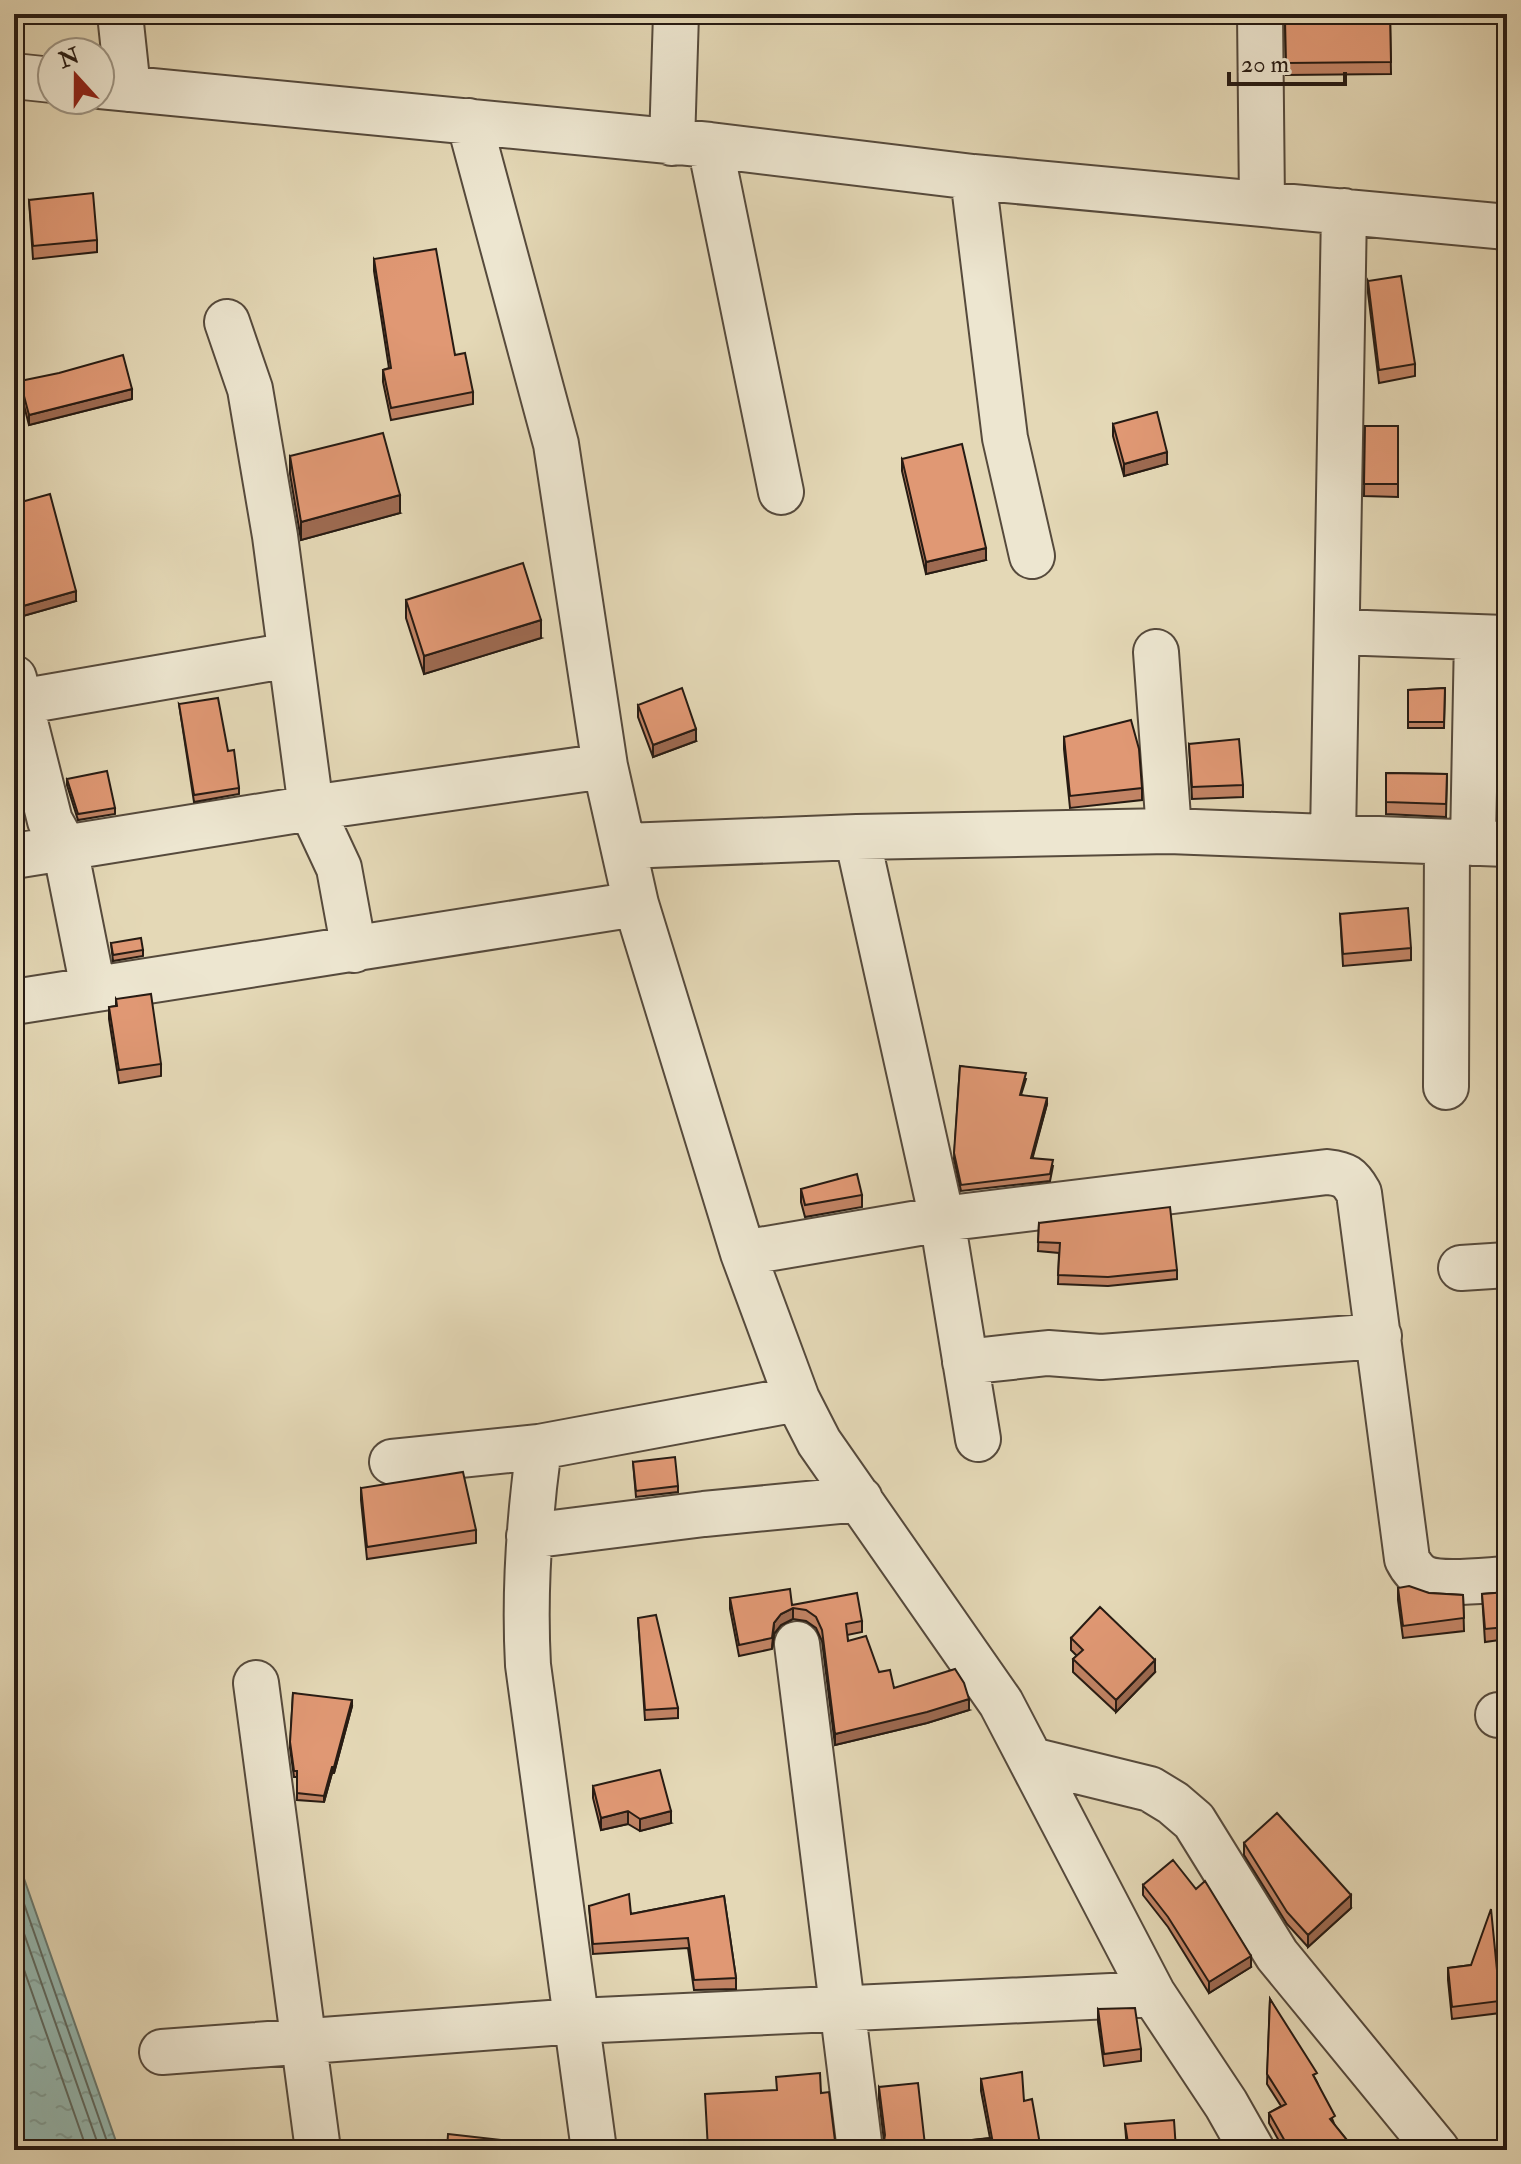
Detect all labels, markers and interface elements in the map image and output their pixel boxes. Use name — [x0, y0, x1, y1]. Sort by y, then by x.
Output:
north arrow — [36, 36, 116, 116]
scale bar — [1229, 36, 1345, 86]
text: N — [54, 42, 84, 75]
text: 20 m — [1241, 49, 1290, 80]

